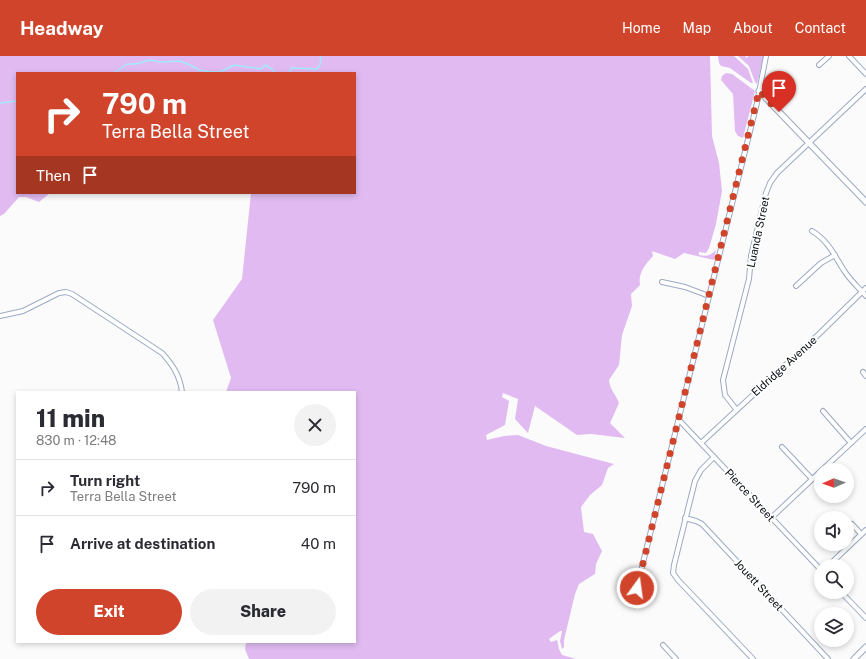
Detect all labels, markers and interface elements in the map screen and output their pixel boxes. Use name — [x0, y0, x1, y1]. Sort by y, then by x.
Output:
text: Headway — [20, 17, 103, 39]
text: Home — [622, 20, 661, 36]
text: Map — [683, 20, 711, 36]
text: About — [733, 20, 773, 36]
text: Contact — [795, 20, 846, 36]
pin — [762, 71, 796, 112]
icon: arrive — [768, 77, 790, 99]
text: 790 m — [102, 87, 187, 120]
icon: right — [36, 88, 88, 140]
text: Terra Bella Street — [102, 121, 250, 142]
icon: arrive — [79, 164, 101, 186]
text: Then — [36, 167, 71, 184]
street label: Luanda Street — [745, 195, 771, 269]
street label: Eldridge Avenue — [749, 334, 819, 398]
text: 11 min — [36, 404, 105, 432]
button: close — [294, 404, 336, 446]
text: 830 m · 12:48 — [36, 433, 117, 448]
north arrow — [814, 463, 854, 503]
map controls — [814, 463, 854, 647]
street label: Pierce Street — [723, 466, 777, 524]
text: Turn right — [70, 472, 140, 489]
icon: right — [36, 477, 58, 499]
text: 790 m — [292, 479, 336, 496]
text: Terra Bella Street — [70, 489, 177, 504]
button: sound — [814, 511, 854, 551]
icon: arrive — [36, 533, 58, 555]
text: Arrive at destination — [70, 535, 215, 552]
text: 40 m — [301, 535, 336, 552]
street label: Jouett Street — [732, 557, 786, 613]
button: search — [814, 559, 854, 599]
position arrow — [616, 567, 658, 609]
button: Exit — [36, 589, 182, 635]
button: Share — [190, 589, 336, 635]
button: layers — [814, 607, 854, 647]

